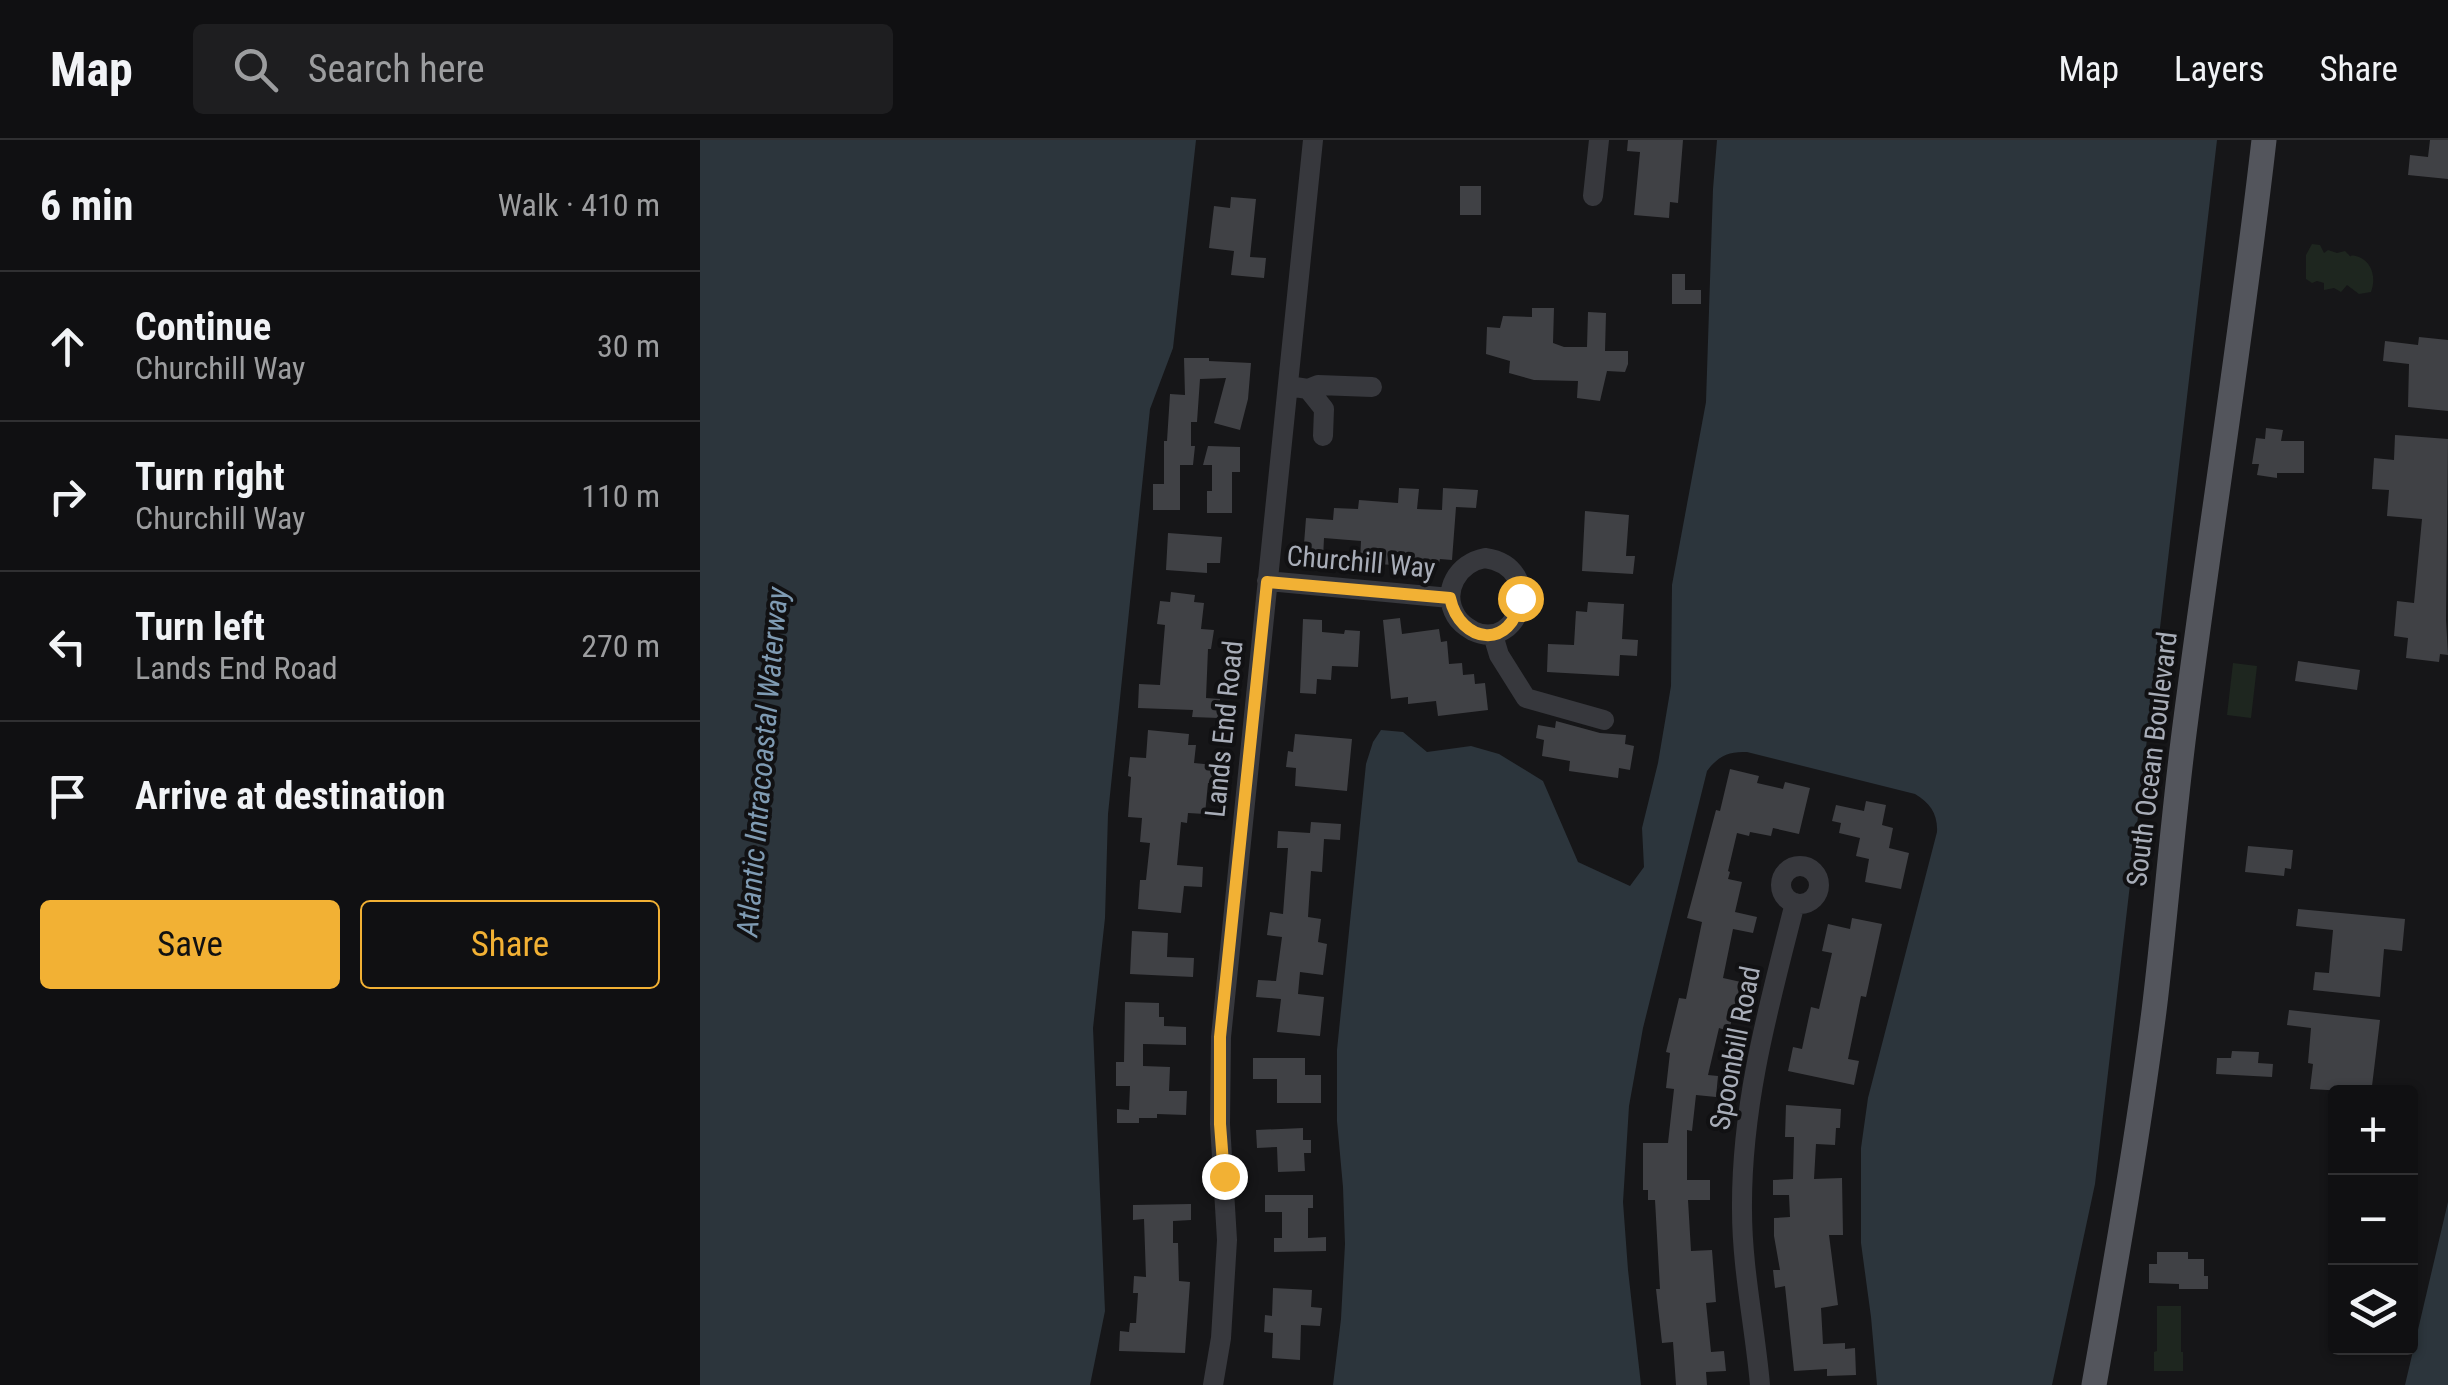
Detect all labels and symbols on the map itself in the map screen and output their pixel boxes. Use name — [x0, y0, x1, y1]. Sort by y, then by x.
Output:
street label: Churchill Way — [1285, 539, 1437, 585]
route start — [1498, 576, 1544, 622]
water label: Atlantic Intracoastal Waterway — [729, 585, 795, 939]
street label: South Ocean Boulevard — [2120, 630, 2184, 888]
street label: Lands End Road — [1198, 639, 1250, 819]
street label: Spoonbill Road — [1703, 964, 1767, 1132]
route end — [1202, 1154, 1248, 1200]

